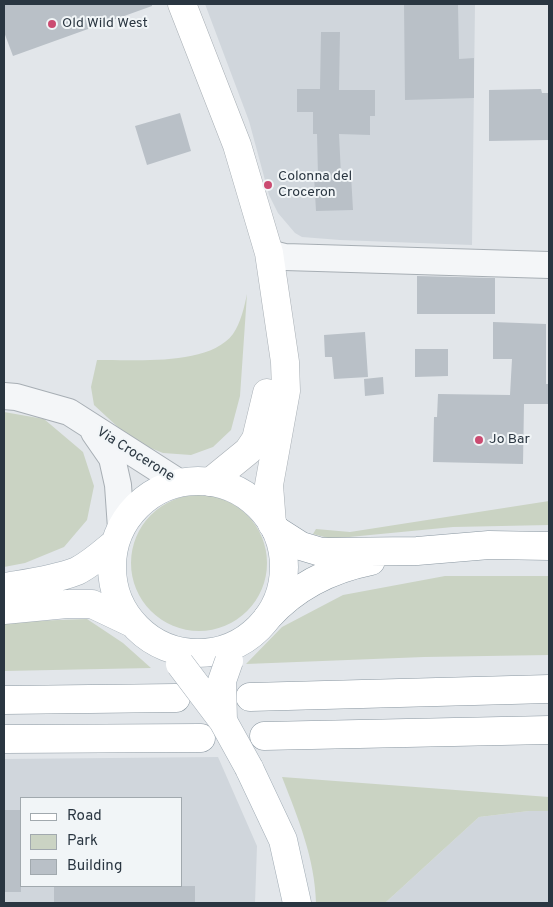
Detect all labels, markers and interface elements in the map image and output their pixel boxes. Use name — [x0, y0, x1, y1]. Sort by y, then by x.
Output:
place label: Old Wild West — [62, 16, 148, 32]
marker: Old Wild West — [46, 18, 58, 30]
place label: Colonna del Croceron — [278, 169, 352, 202]
marker: Colonna del Croceron — [262, 179, 274, 191]
street label: Via Crocerone — [93, 424, 177, 486]
place label: Jo Bar — [489, 432, 530, 448]
marker: Jo Bar — [473, 434, 485, 446]
legend — [20, 797, 182, 887]
text: Road — [67, 807, 102, 826]
text: Park — [67, 832, 98, 851]
text: Building — [67, 857, 122, 876]

